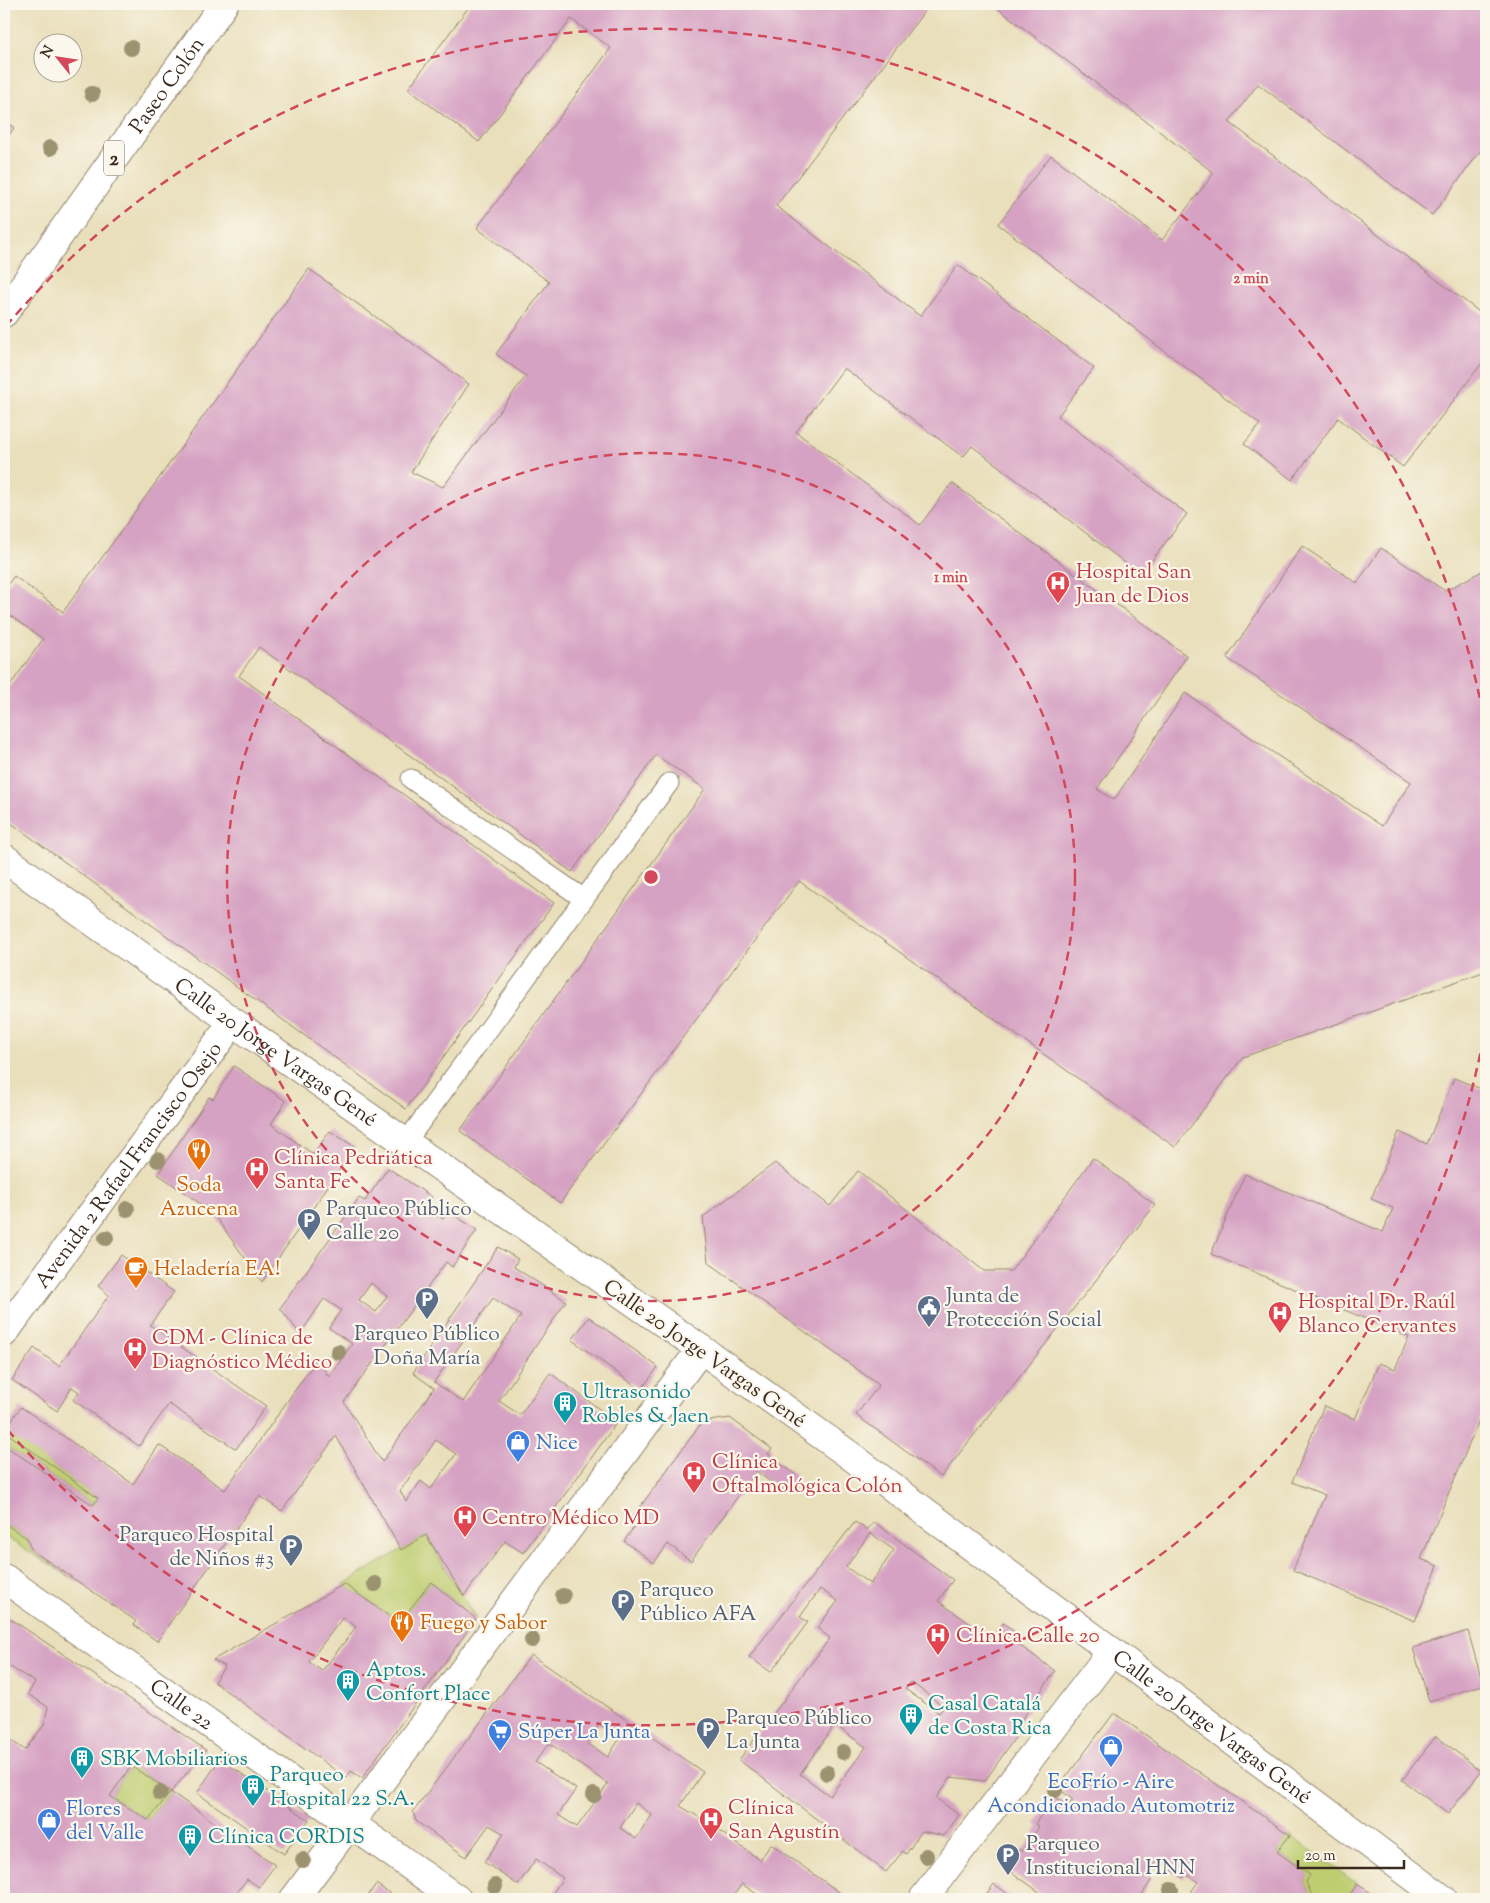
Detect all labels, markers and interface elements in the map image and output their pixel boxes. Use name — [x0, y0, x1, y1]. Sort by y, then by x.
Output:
street label: Paseo Colón — [123, 31, 213, 141]
north arrow — [32, 32, 82, 82]
text: N — [37, 43, 60, 62]
road number: 2 — [104, 140, 124, 176]
text: 2 min — [1233, 269, 1269, 290]
place label: Hospital San Juan de Dios — [1075, 558, 1192, 612]
text: 1 min — [934, 568, 968, 589]
hospital icon: Hospital San Juan de Dios — [1045, 570, 1071, 604]
centre of rings — [642, 868, 660, 886]
street label: Calle 20 Jorge Vargas Gené — [167, 971, 383, 1135]
street label: Avenida 2 Rafael Francisco Osejo — [29, 1036, 230, 1295]
restaurant icon: Soda Azucena — [186, 1137, 212, 1171]
place label: Clínica Pedriática Santa Fe — [274, 1144, 433, 1198]
hospital icon: Clínica Pedriática Santa Fe — [244, 1156, 270, 1190]
place label: Soda Azucena — [160, 1171, 239, 1225]
place label: Parqueo Público Calle 20 — [326, 1195, 472, 1249]
parking icon: Parqueo Público Calle 20 — [296, 1207, 322, 1241]
cafe icon: Heladería EA! — [123, 1255, 149, 1289]
place label: Heladería EA! — [154, 1255, 281, 1285]
street label: Calle 20 Jorge Vargas Gené — [596, 1273, 812, 1436]
place label: Junta de Protección Social — [945, 1282, 1102, 1336]
parking icon: Parqueo Público Doña María — [414, 1286, 440, 1320]
place label: Hospital Dr. Raúl Blanco Cervantes — [1298, 1288, 1456, 1342]
public building icon: Junta de Protección Social — [916, 1294, 942, 1328]
hospital icon: Hospital Dr. Raúl Blanco Cervantes — [1267, 1300, 1293, 1334]
place label: Parqueo Público Doña María — [354, 1320, 500, 1374]
place label: CDM - Clínica de Diagnóstico Médico — [152, 1324, 332, 1378]
hospital icon: CDM - Clínica de Diagnóstico Médico — [122, 1336, 148, 1370]
place label: Ultrasonido Robles & Jaen — [582, 1378, 709, 1432]
building icon: Ultrasonido Robles & Jaen — [552, 1390, 578, 1424]
shop icon: Nice — [505, 1429, 531, 1463]
place label: Nice — [536, 1429, 578, 1459]
place label: Clínica Oftalmológica Colón — [712, 1448, 903, 1502]
hospital icon: Clínica Oftalmológica Colón — [681, 1460, 707, 1494]
hospital icon: Centro Médico MD — [452, 1504, 478, 1538]
place label: Centro Médico MD — [482, 1504, 659, 1534]
place label: Parqueo Hospital de Niños #3 — [119, 1521, 274, 1575]
parking icon: Parqueo Hospital de Niños #3 — [278, 1533, 304, 1567]
place label: Parqueo Público AFA — [640, 1576, 757, 1630]
parking icon: Parqueo Público AFA — [610, 1588, 636, 1622]
restaurant icon: Fuego y Sabor — [389, 1609, 415, 1643]
place label: Fuego y Sabor — [420, 1609, 547, 1639]
hospital icon: Clínica Calle 20 — [925, 1622, 951, 1656]
place label: Clínica Calle 20 — [956, 1622, 1100, 1652]
street label: Calle 20 Jorge Vargas Gené — [1105, 1644, 1317, 1813]
place label: Aptos. Confort Place — [366, 1656, 490, 1710]
building icon: Aptos. Confort Place — [335, 1668, 361, 1702]
street label: Calle 22 — [143, 1673, 219, 1739]
place label: Casal Catalá de Costa Rica — [928, 1690, 1052, 1744]
building icon: Casal Catalá de Costa Rica — [898, 1702, 924, 1736]
place label: Parqueo Público La Junta — [726, 1704, 872, 1758]
parking icon: Parqueo Público La Junta — [695, 1716, 721, 1750]
supermarket icon: Súper La Junta — [487, 1718, 513, 1752]
place label: Súper La Junta — [518, 1718, 651, 1748]
shop icon: EcoFrío - Aire Acondicionado Automotriz — [1098, 1734, 1124, 1768]
building icon: SBK Mobiliarios — [69, 1745, 95, 1779]
place label: SBK Mobiliarios — [100, 1745, 248, 1775]
place label: Parqueo Hospital 22 S.A. — [270, 1761, 415, 1815]
place label: EcoFrío - Aire Acondicionado Automotriz — [987, 1768, 1235, 1822]
building icon: Parqueo Hospital 22 S.A. — [240, 1773, 266, 1807]
place label: Clínica San Agustín — [728, 1794, 840, 1848]
place label: Flores del Valle — [66, 1795, 144, 1849]
hospital icon: Clínica San Agustín — [698, 1806, 724, 1840]
shop icon: Flores del Valle — [36, 1807, 62, 1841]
building icon: Clínica CORDIS — [177, 1823, 203, 1857]
place label: Clínica CORDIS — [208, 1823, 365, 1853]
place label: Parqueo Institucional HNN — [1026, 1830, 1196, 1884]
scale bar — [1298, 1838, 1404, 1870]
parking icon: Parqueo Institucional HNN — [995, 1842, 1021, 1876]
text: 20 m — [1305, 1846, 1336, 1867]

